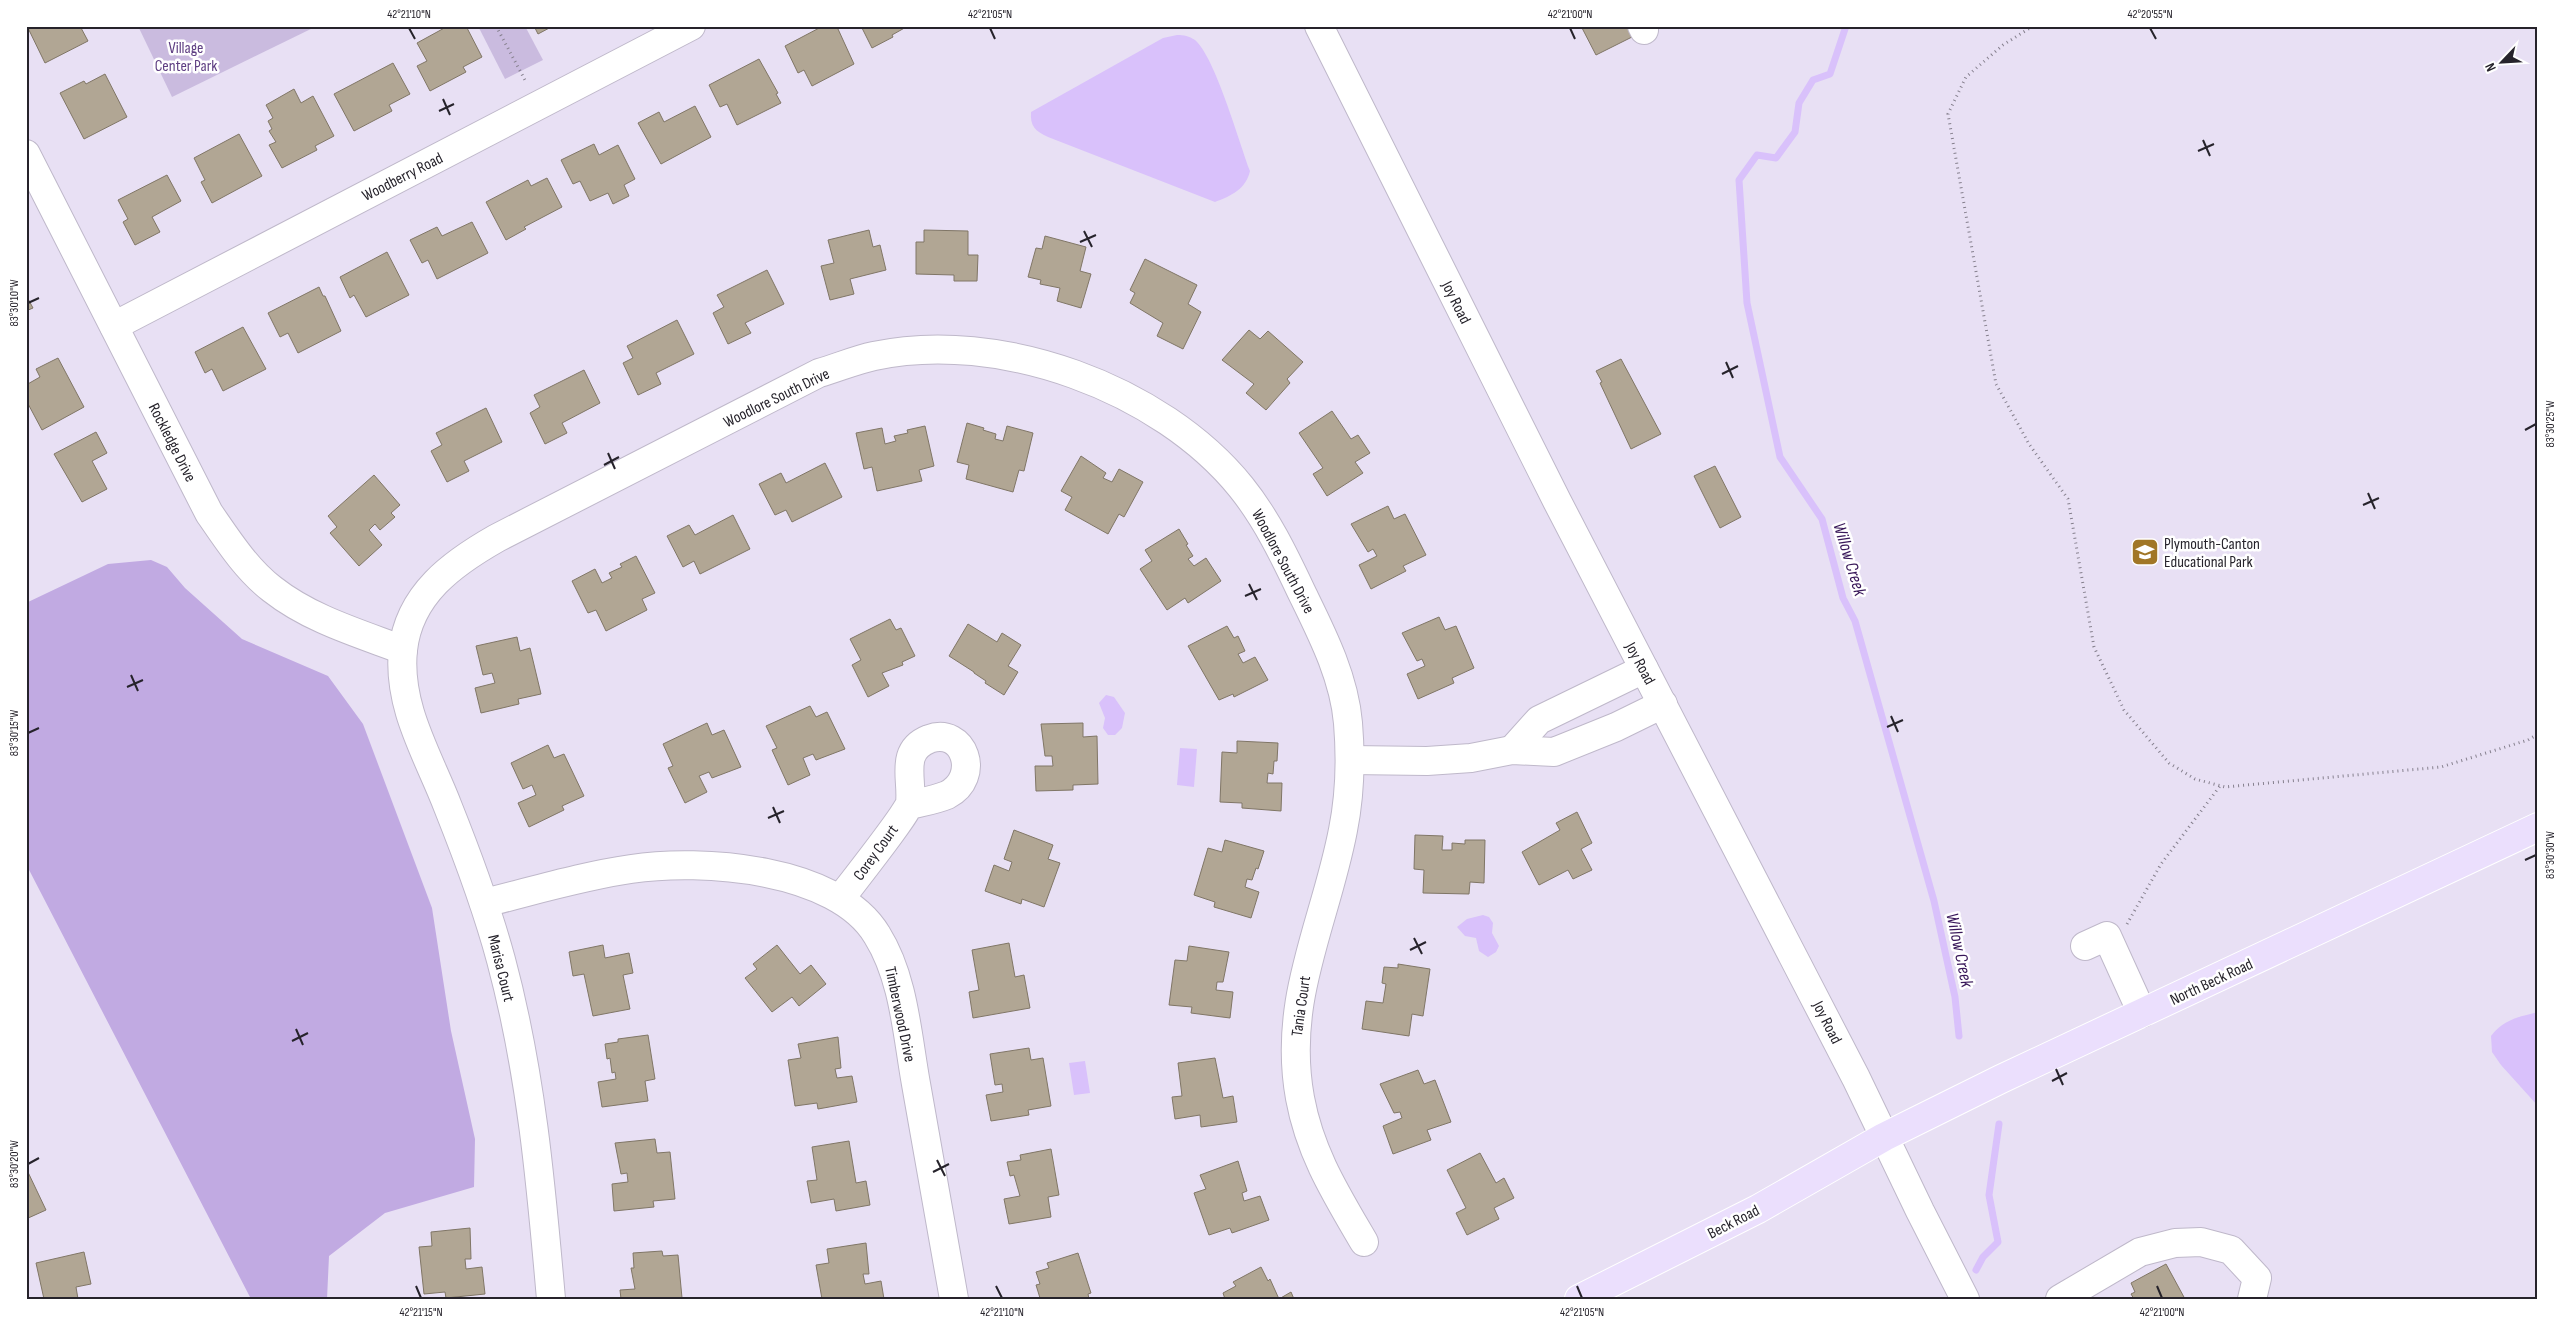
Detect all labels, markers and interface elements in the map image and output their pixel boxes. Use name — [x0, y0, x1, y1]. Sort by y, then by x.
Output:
text: 42°21'10"N — [387, 7, 431, 22]
text: 42°21'05"N — [968, 7, 1012, 22]
text: 42°21'00"N — [1548, 7, 1592, 22]
text: 42°20'55"N — [2127, 7, 2173, 22]
north arrow — [2476, 38, 2526, 88]
park label: Village Center Park — [155, 39, 217, 76]
text: N — [2481, 60, 2500, 74]
street label: Woodberry Road — [359, 149, 446, 206]
street label: Joy Road — [1436, 277, 1474, 327]
text: 83°30'10"W — [7, 279, 22, 327]
street label: Woodlore South Drive — [721, 365, 833, 432]
street label: Rockledge Drive — [144, 400, 200, 485]
text: 83°30'25"W — [2543, 400, 2558, 448]
street label: Woodlore South Drive — [1247, 506, 1318, 617]
water label: Willow Creek — [1828, 520, 1871, 599]
place label: Plymouth-Canton Educational Park — [2164, 535, 2260, 572]
school or university icon: Plymouth-Canton Educational Park — [2130, 537, 2160, 567]
street label: Joy Road — [1620, 638, 1659, 688]
text: 83°30'15"W — [7, 710, 22, 756]
street label: Corey Court — [850, 821, 903, 884]
text: 83°30'30"W — [2543, 831, 2558, 879]
water label: Willow Creek — [1941, 911, 1978, 990]
street label: Marisa Court — [483, 933, 518, 1004]
street label: North Beck Road — [2167, 955, 2256, 1010]
street label: Timberwood Drive — [880, 965, 919, 1064]
street label: Tania Court — [1288, 975, 1315, 1038]
street label: Joy Road — [1807, 997, 1845, 1047]
text: 83°30'20"W — [7, 1140, 22, 1188]
street label: Beck Road — [1705, 1201, 1763, 1243]
text: 42°21'15"N — [399, 1305, 443, 1320]
text: 42°21'10"N — [980, 1305, 1024, 1320]
text: 42°21'05"N — [1560, 1305, 1604, 1320]
text: 42°21'00"N — [2140, 1305, 2184, 1320]

